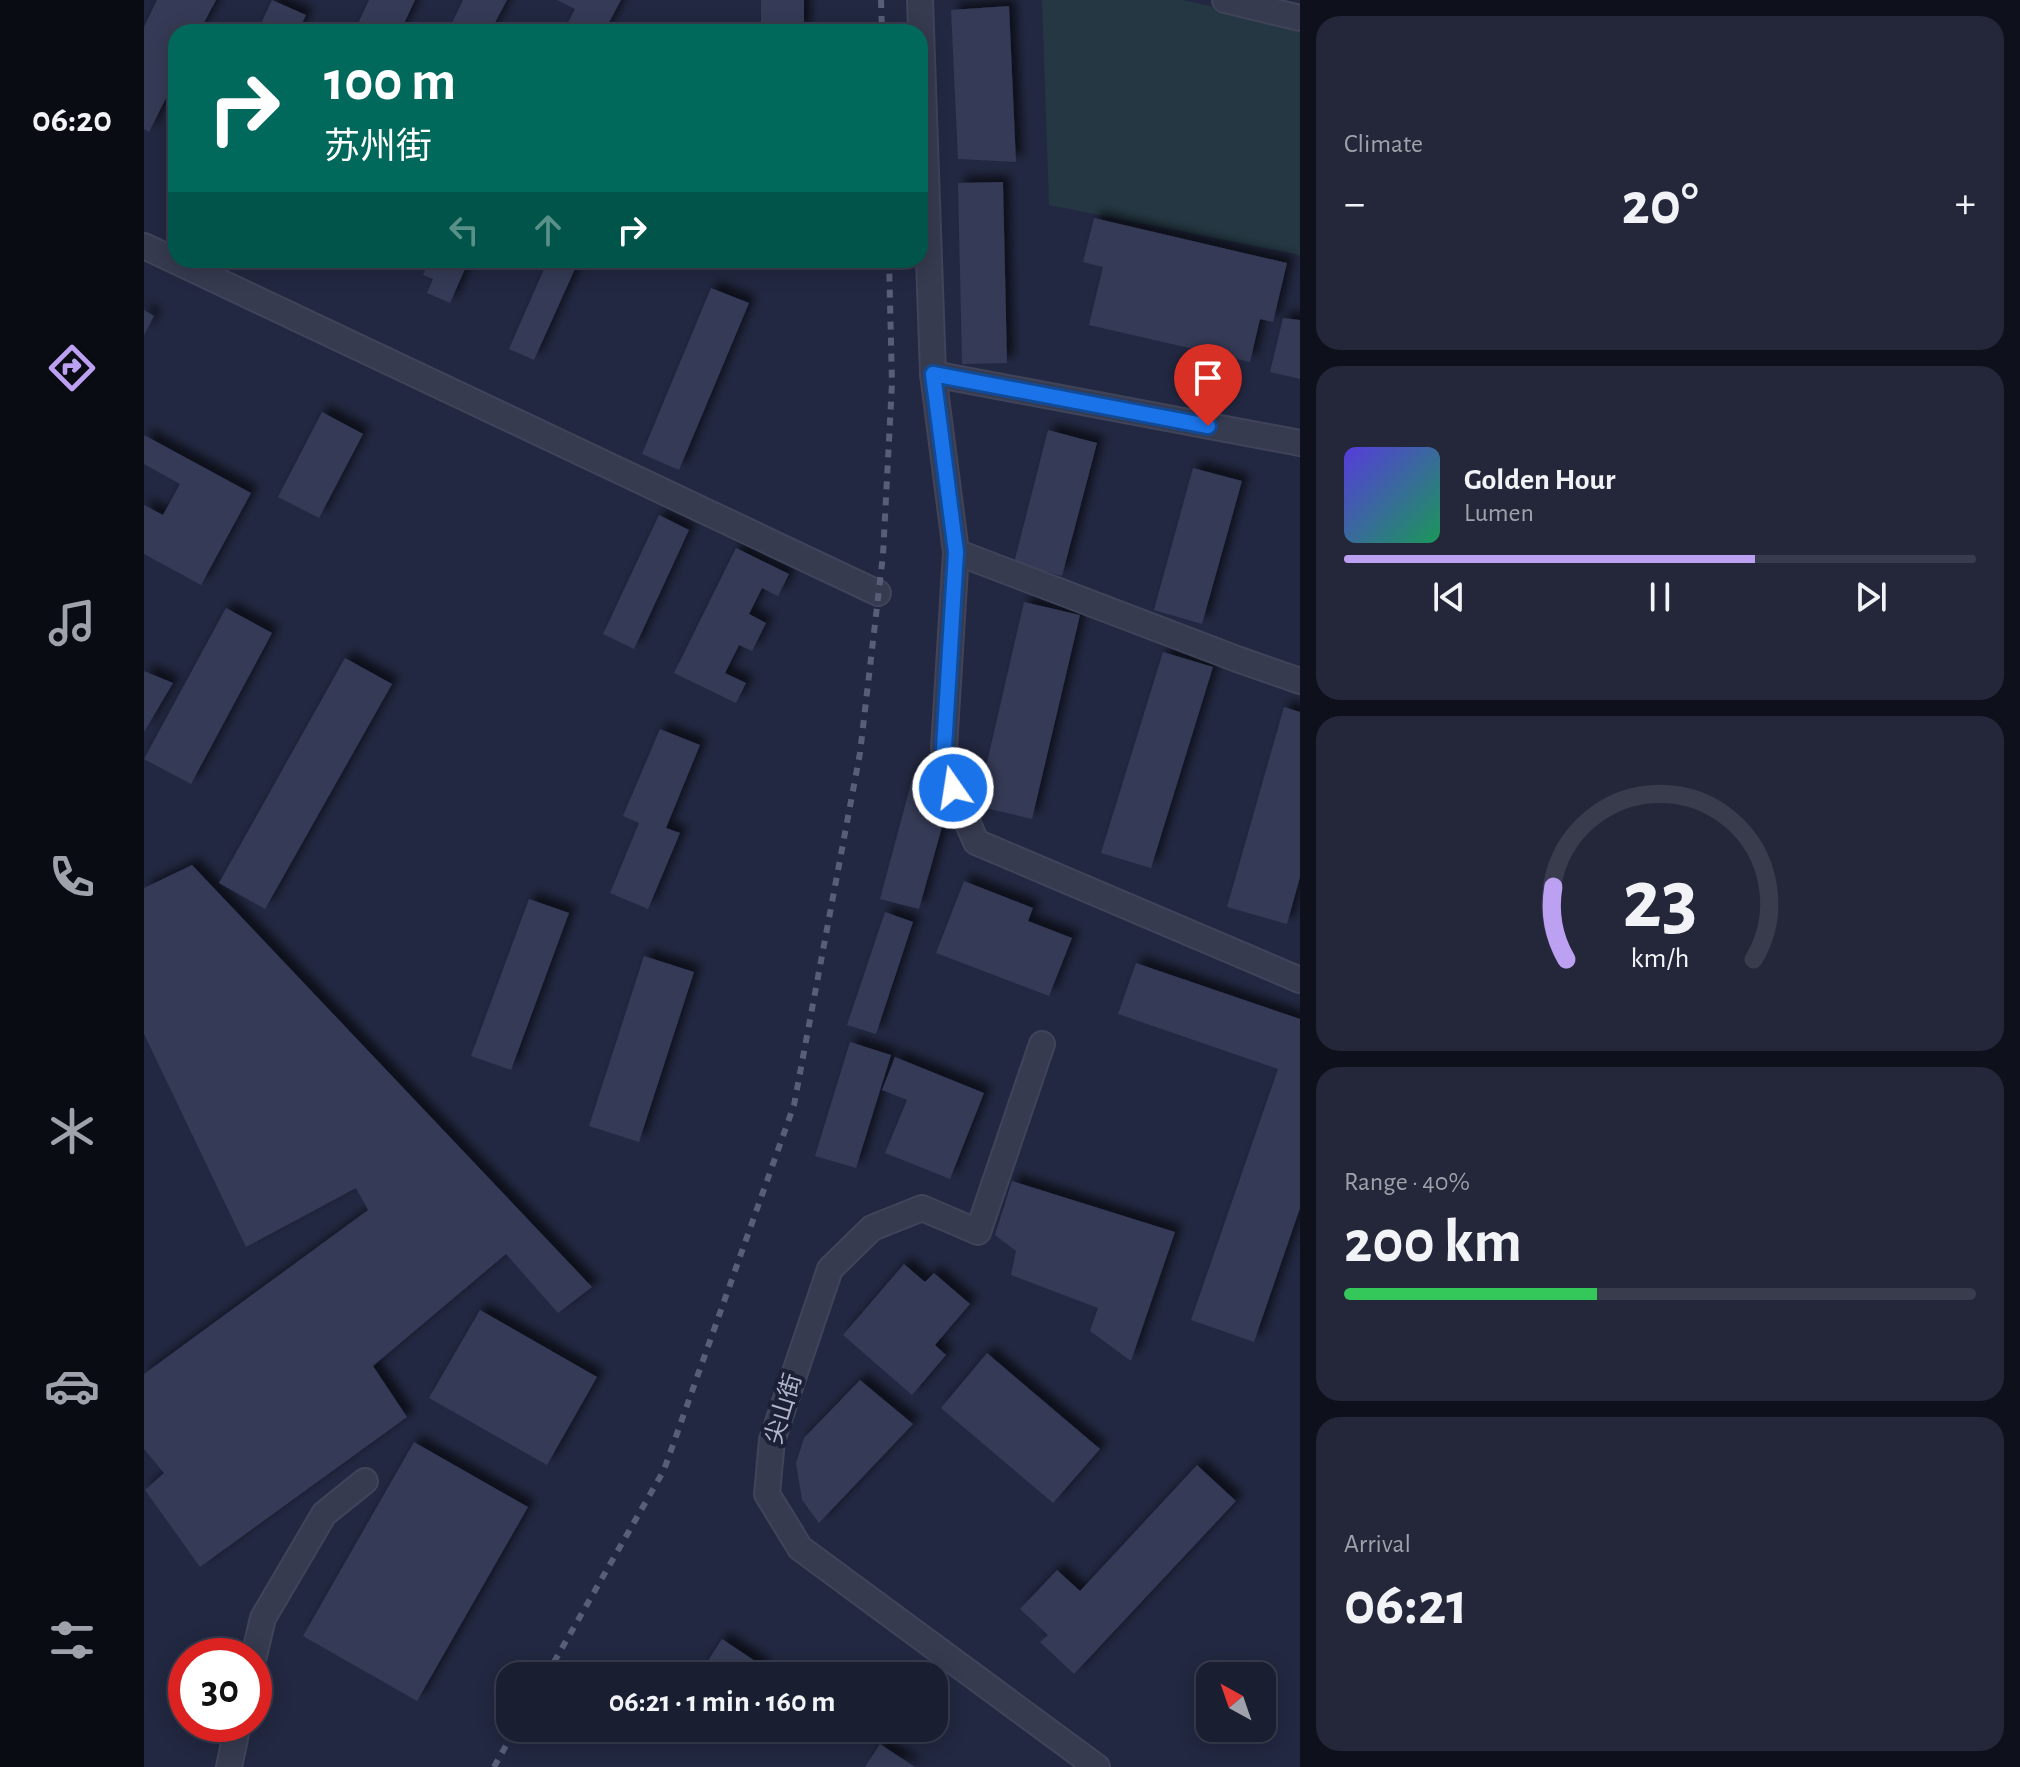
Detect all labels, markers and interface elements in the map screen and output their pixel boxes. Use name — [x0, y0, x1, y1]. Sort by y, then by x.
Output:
text: 100 m — [324, 54, 456, 110]
icon: right — [192, 56, 296, 160]
text: 06:20 — [32, 102, 112, 138]
text: 苏州街 — [324, 129, 432, 165]
text: Climate — [1344, 131, 1423, 157]
text: 20° — [1621, 175, 1699, 235]
text: − — [1344, 182, 1365, 226]
text: + — [1955, 182, 1976, 226]
icon: left — [442, 208, 486, 252]
icon: ahead — [526, 208, 570, 252]
icon: right — [610, 208, 654, 252]
icon: directions — [44, 340, 100, 396]
pin — [1174, 344, 1242, 426]
icon: arrive — [1186, 356, 1230, 400]
text: Golden Hour — [1464, 465, 1616, 495]
text: Lumen — [1464, 500, 1534, 526]
icon: previous — [1427, 575, 1471, 619]
icon: pause — [1638, 575, 1682, 619]
icon: next — [1849, 575, 1893, 619]
icon: music — [44, 595, 100, 651]
position arrow — [911, 746, 995, 830]
icon: phone — [44, 849, 100, 905]
text: 23 — [1622, 858, 1698, 942]
text: km/h — [1631, 944, 1689, 973]
icon: climate — [44, 1103, 100, 1159]
text: Range · 40% — [1344, 1169, 1470, 1195]
text: 200 km — [1344, 1213, 1522, 1273]
icon: car — [44, 1358, 100, 1414]
street label: 尖山街 — [760, 1370, 806, 1447]
text: Arrival — [1344, 1531, 1411, 1557]
text: 06:21 — [1344, 1575, 1468, 1635]
icon: filters — [44, 1612, 100, 1668]
speed limit sign: 30 — [168, 1638, 272, 1742]
north arrow — [1196, 1662, 1276, 1742]
map controls — [1196, 1662, 1276, 1742]
text: 06:21 · 1 min · 160 m — [609, 1687, 835, 1717]

